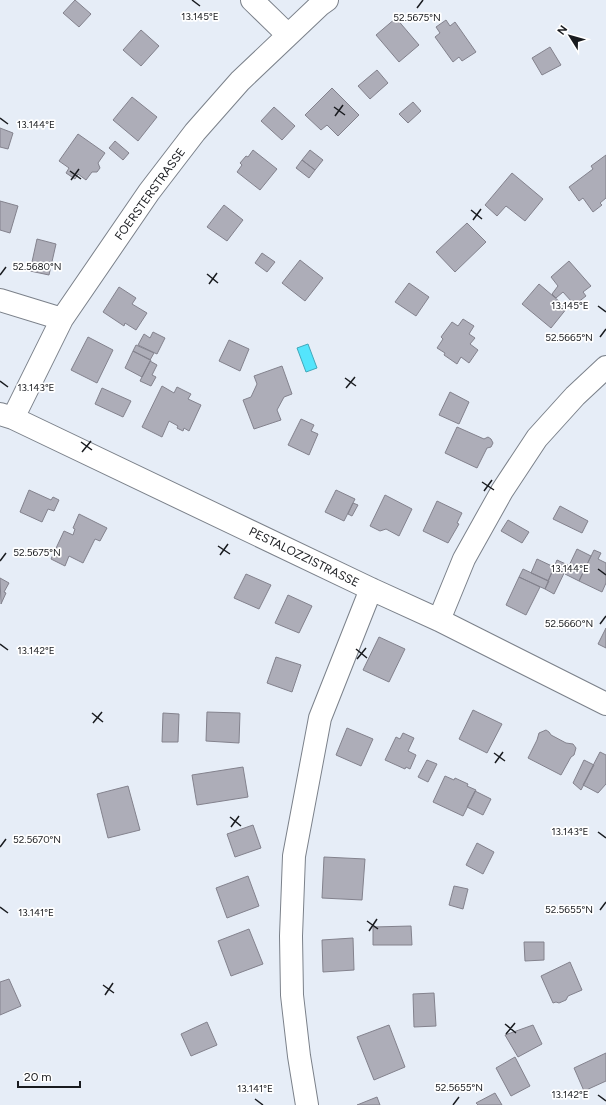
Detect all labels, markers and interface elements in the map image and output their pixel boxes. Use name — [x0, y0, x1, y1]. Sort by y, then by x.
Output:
text: 13.145°E — [181, 10, 219, 23]
text: 52.5675°N — [393, 11, 441, 24]
north arrow — [550, 16, 590, 56]
text: N — [555, 23, 570, 38]
text: 13.144°E — [17, 118, 55, 131]
street label: FOERSTERSTRASSE — [112, 145, 188, 243]
text: 52.5680°N — [13, 260, 61, 273]
text: 13.145°E — [551, 299, 589, 312]
text: 52.5665°N — [545, 331, 593, 344]
text: 13.143°E — [17, 381, 55, 394]
street label: PESTALOZZISTRASSE — [247, 524, 361, 590]
text: 52.5675°N — [13, 546, 61, 559]
text: 13.144°E — [551, 562, 589, 575]
text: 52.5660°N — [545, 617, 593, 630]
text: 13.142°E — [17, 644, 55, 657]
text: 13.143°E — [551, 825, 589, 838]
text: 52.5670°N — [13, 833, 61, 846]
text: 52.5655°N — [545, 903, 593, 916]
text: 13.141°E — [18, 906, 54, 919]
scale bar — [18, 1063, 80, 1089]
text: 20 m — [24, 1070, 52, 1084]
text: 52.5655°N — [435, 1081, 483, 1094]
text: 13.141°E — [237, 1082, 273, 1095]
text: 13.142°E — [551, 1088, 589, 1101]

